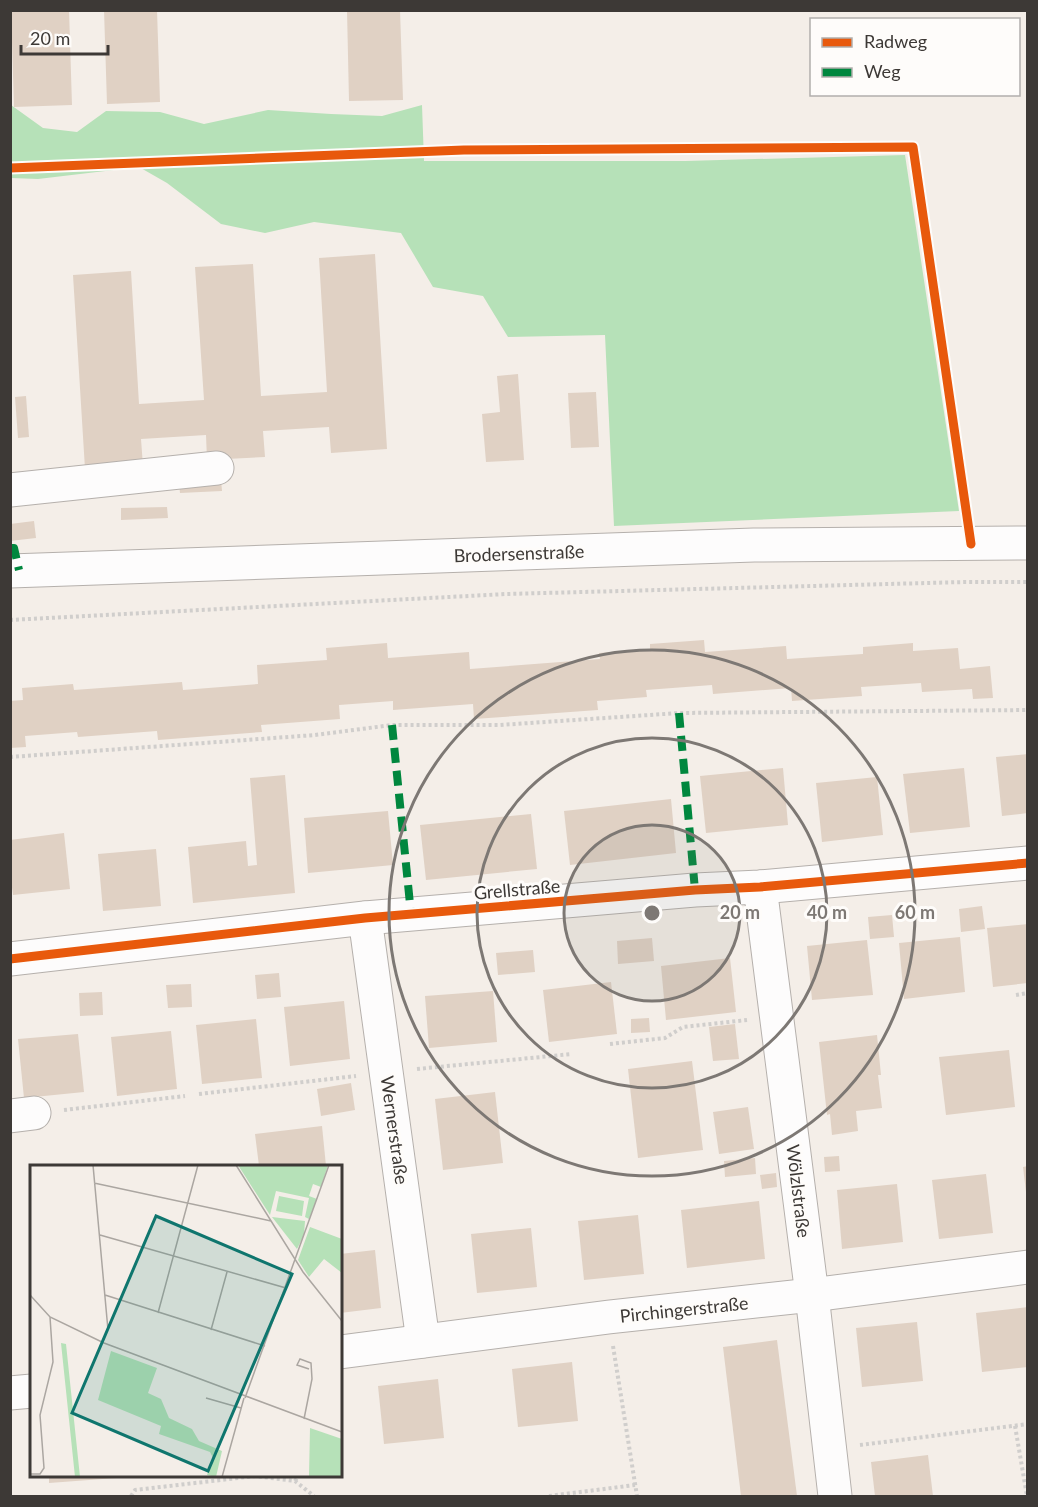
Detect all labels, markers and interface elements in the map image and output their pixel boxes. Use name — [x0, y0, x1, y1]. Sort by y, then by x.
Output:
scale bar — [21, 18, 108, 56]
legend — [810, 18, 1020, 96]
text: 20 m — [30, 27, 70, 49]
text: Radweg — [864, 30, 927, 52]
text: Weg — [864, 60, 901, 82]
street label: Brodersenstraße — [453, 540, 585, 566]
street label: Grellstraße — [473, 874, 561, 904]
text: 20 m — [720, 901, 760, 923]
text: 40 m — [807, 901, 847, 923]
text: 60 m — [895, 901, 935, 923]
centre of rings — [642, 903, 662, 923]
street label: Wernerstraße — [377, 1074, 413, 1186]
street label: Wölzlstraße — [782, 1143, 816, 1239]
inset map — [30, 1165, 342, 1477]
street label: Pirchingerstraße — [619, 1291, 749, 1327]

